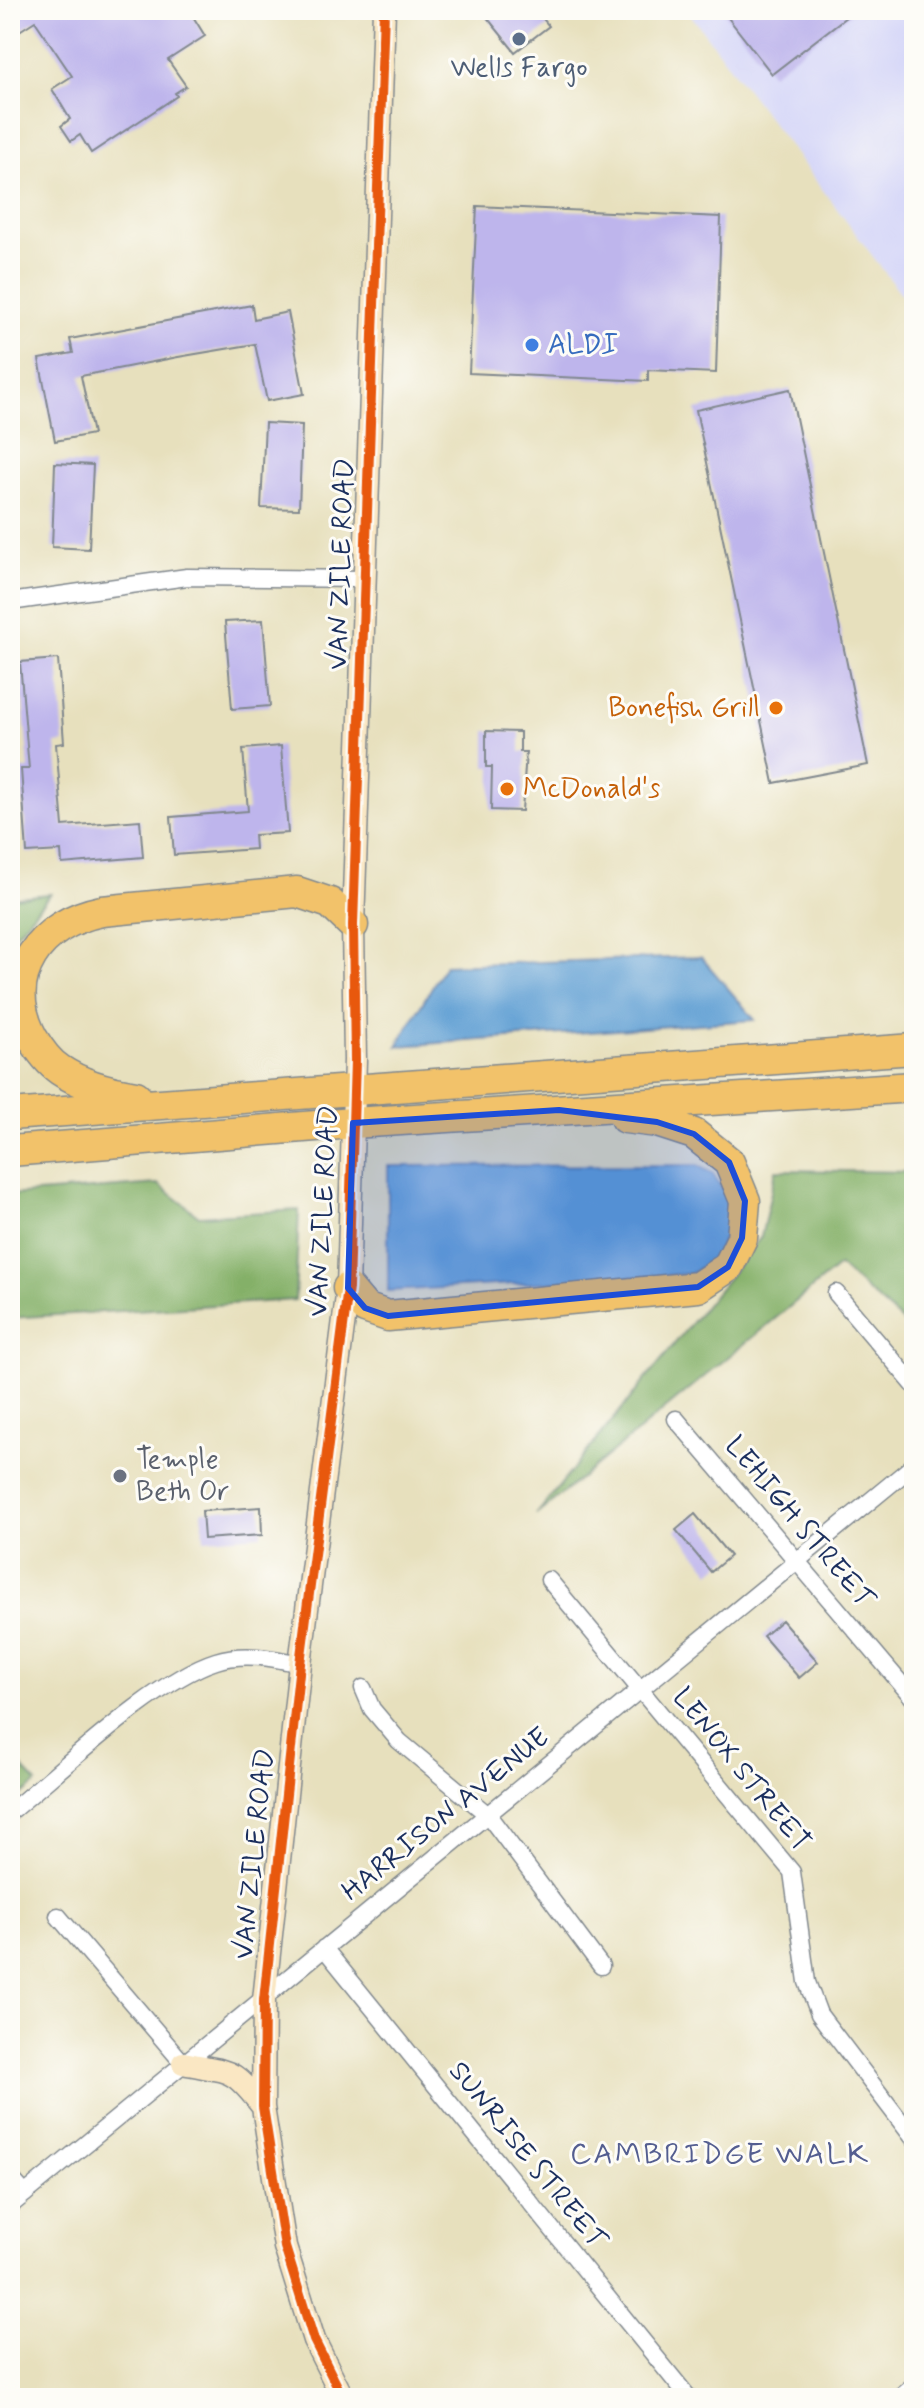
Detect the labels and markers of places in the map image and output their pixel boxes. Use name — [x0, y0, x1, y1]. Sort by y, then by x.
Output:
marker: Wells Fargo — [510, 30, 528, 48]
place label: Wells Fargo — [450, 50, 588, 87]
place label: ALDI — [548, 327, 618, 364]
marker: ALDI — [523, 336, 541, 354]
place label: Bonefish Grill — [608, 690, 760, 727]
marker: Bonefish Grill — [767, 699, 785, 717]
place label: McDonald's — [523, 771, 660, 808]
marker: McDonald's — [498, 780, 516, 798]
place label: Temple Beth Or — [136, 1442, 229, 1511]
marker: Temple Beth Or — [111, 1467, 129, 1485]

